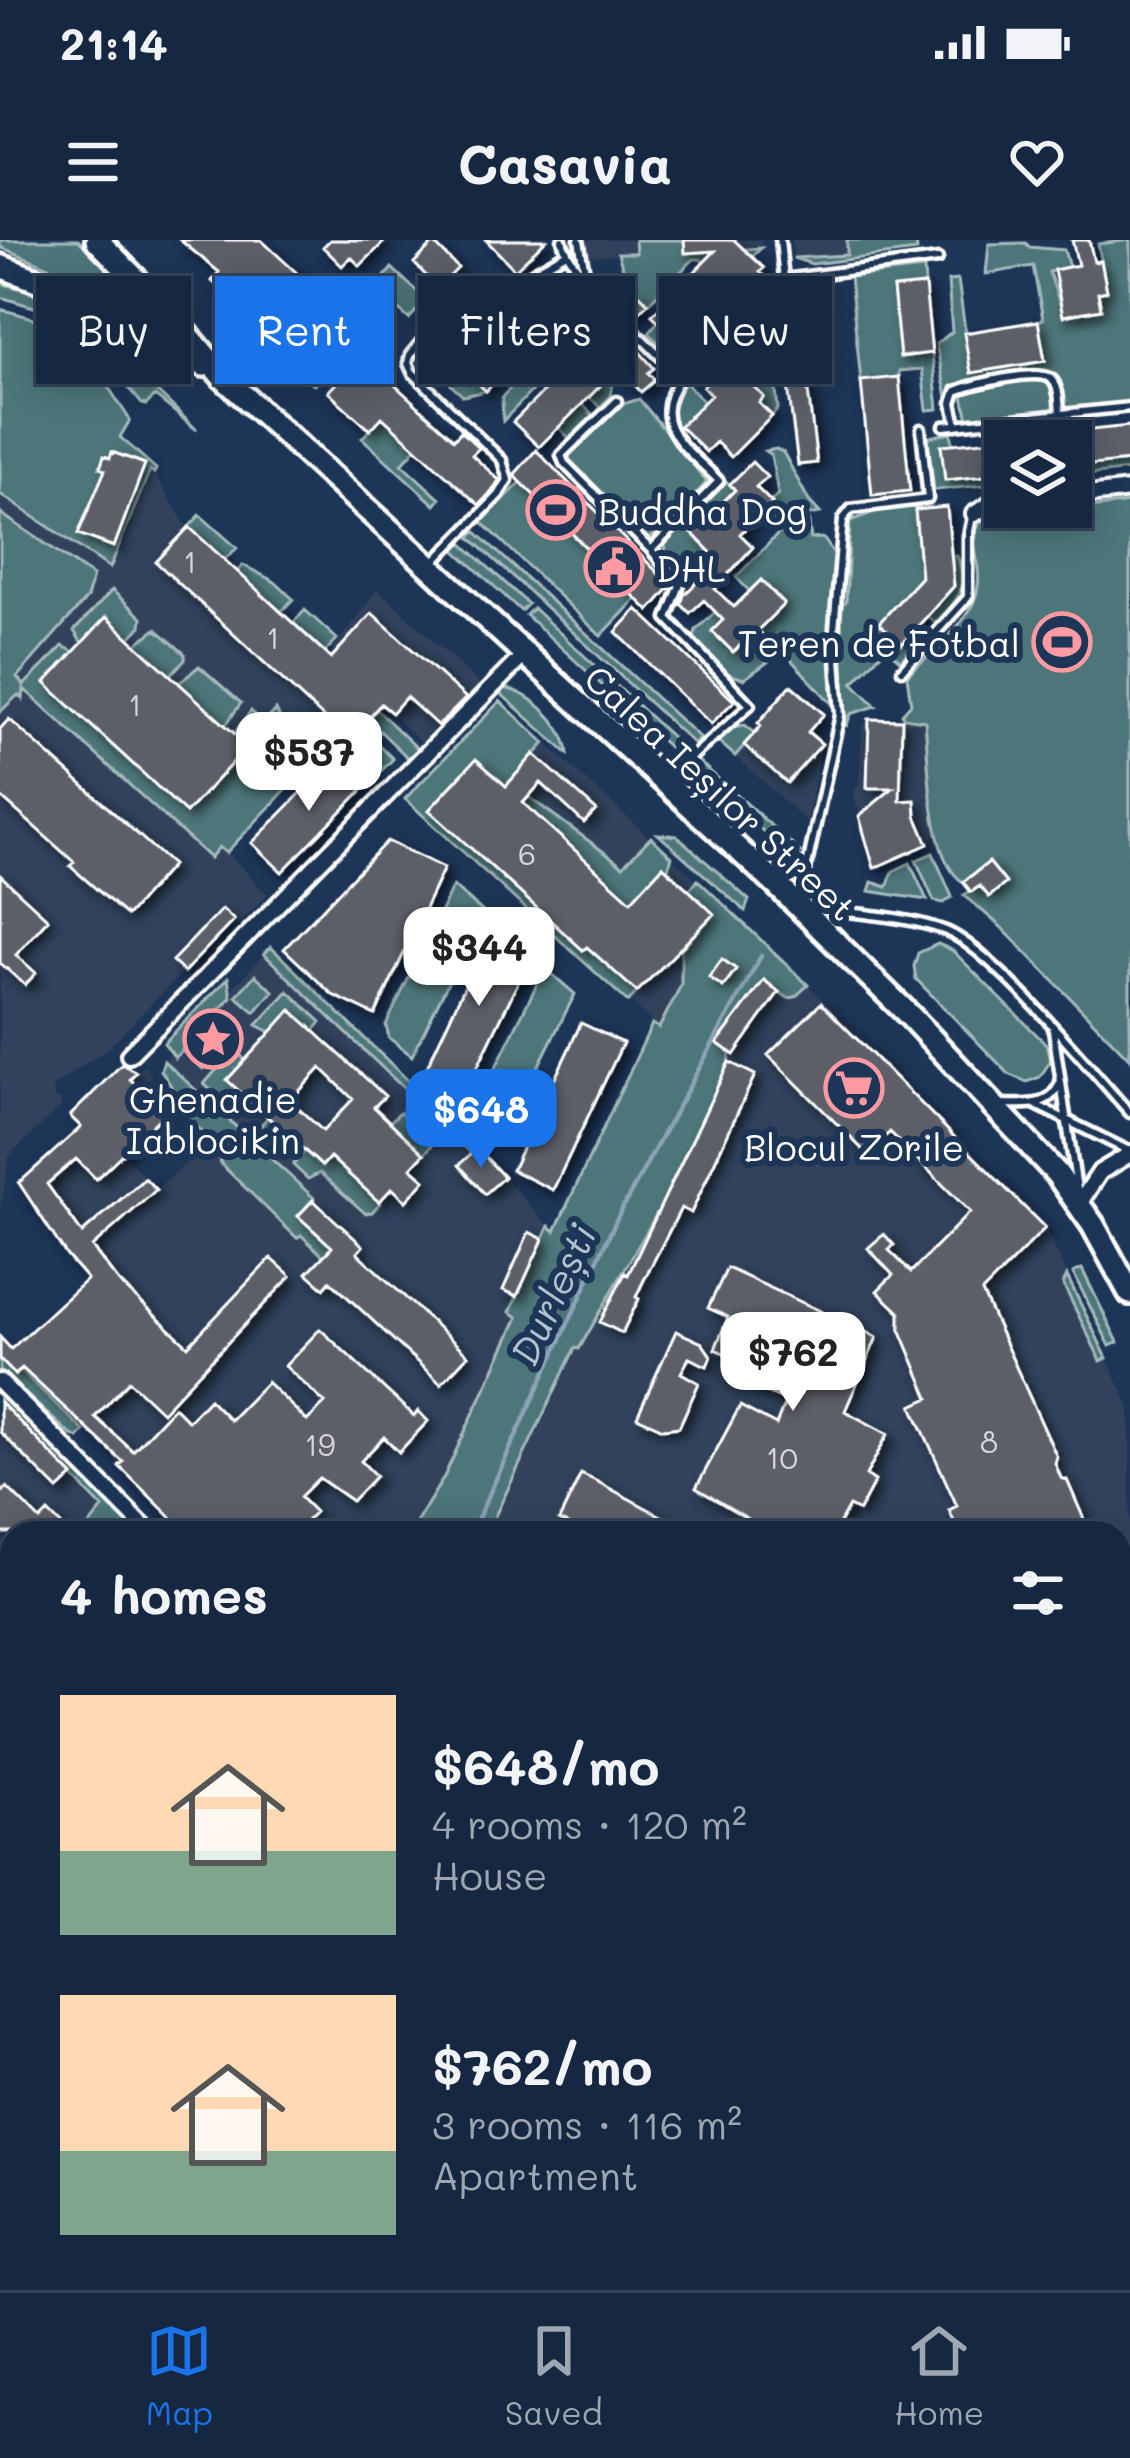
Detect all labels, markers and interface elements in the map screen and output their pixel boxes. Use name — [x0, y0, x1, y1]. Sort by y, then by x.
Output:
text: 21:14 — [60, 13, 168, 71]
text: Casavia — [458, 127, 672, 198]
icon: menu — [60, 129, 126, 195]
icon: heart — [1004, 129, 1070, 195]
chip: Buy — [36, 276, 191, 384]
chip: Rent — [215, 276, 394, 384]
chip: Filters — [418, 276, 635, 384]
chip: New — [659, 276, 832, 384]
map controls — [984, 420, 1092, 528]
button: layers — [984, 420, 1092, 528]
sports icon: Buddha Dog — [525, 479, 587, 541]
place label: Buddha Dog — [598, 487, 807, 534]
public building icon: DHL — [583, 536, 645, 598]
house number: 1 — [183, 541, 197, 581]
place label: DHL — [656, 544, 725, 591]
sports icon: Teren de Fotbal — [1031, 611, 1093, 673]
house number: 1 — [266, 617, 280, 657]
place label: Teren de Fotbal — [738, 619, 1020, 666]
street label: Calea Ieșilor Street — [575, 654, 867, 931]
house number: 1 — [128, 684, 142, 724]
pin: $537 — [238, 712, 380, 814]
text: $537 — [263, 725, 355, 776]
house number: 6 — [518, 833, 536, 873]
pin: $344 — [408, 907, 550, 1009]
text: $344 — [431, 920, 527, 971]
place icon: Ghenadie Iablocikin — [182, 1008, 244, 1070]
supermarket icon: Blocul Zorile — [823, 1057, 885, 1119]
pin: $648 — [410, 1069, 552, 1171]
place label: Ghenadie Iablocikin — [126, 1075, 300, 1163]
text: $648 — [433, 1082, 529, 1133]
place label: Blocul Zorile — [744, 1123, 964, 1170]
water label: Durlești — [497, 1215, 608, 1373]
pin: $762 — [722, 1312, 864, 1414]
text: $762 — [747, 1325, 839, 1376]
house number: 8 — [980, 1421, 998, 1461]
house number: 19 — [304, 1424, 336, 1464]
house number: 10 — [766, 1437, 798, 1477]
text: 4 homes — [60, 1560, 268, 1627]
icon: filters — [1005, 1560, 1071, 1626]
text: $648/mo — [432, 1731, 660, 1798]
icon: home — [156, 1743, 300, 1887]
text: 4 rooms · 120 m² — [432, 1798, 747, 1849]
text: House — [432, 1849, 547, 1900]
text: $762/mo — [432, 2031, 653, 2098]
icon: home — [156, 2043, 300, 2187]
text: 3 rooms · 116 m² — [432, 2098, 742, 2149]
text: Apartment — [432, 2149, 638, 2200]
tab: Map — [146, 2318, 213, 2433]
tab: Saved — [505, 2318, 603, 2433]
tab: Home — [894, 2318, 984, 2433]

